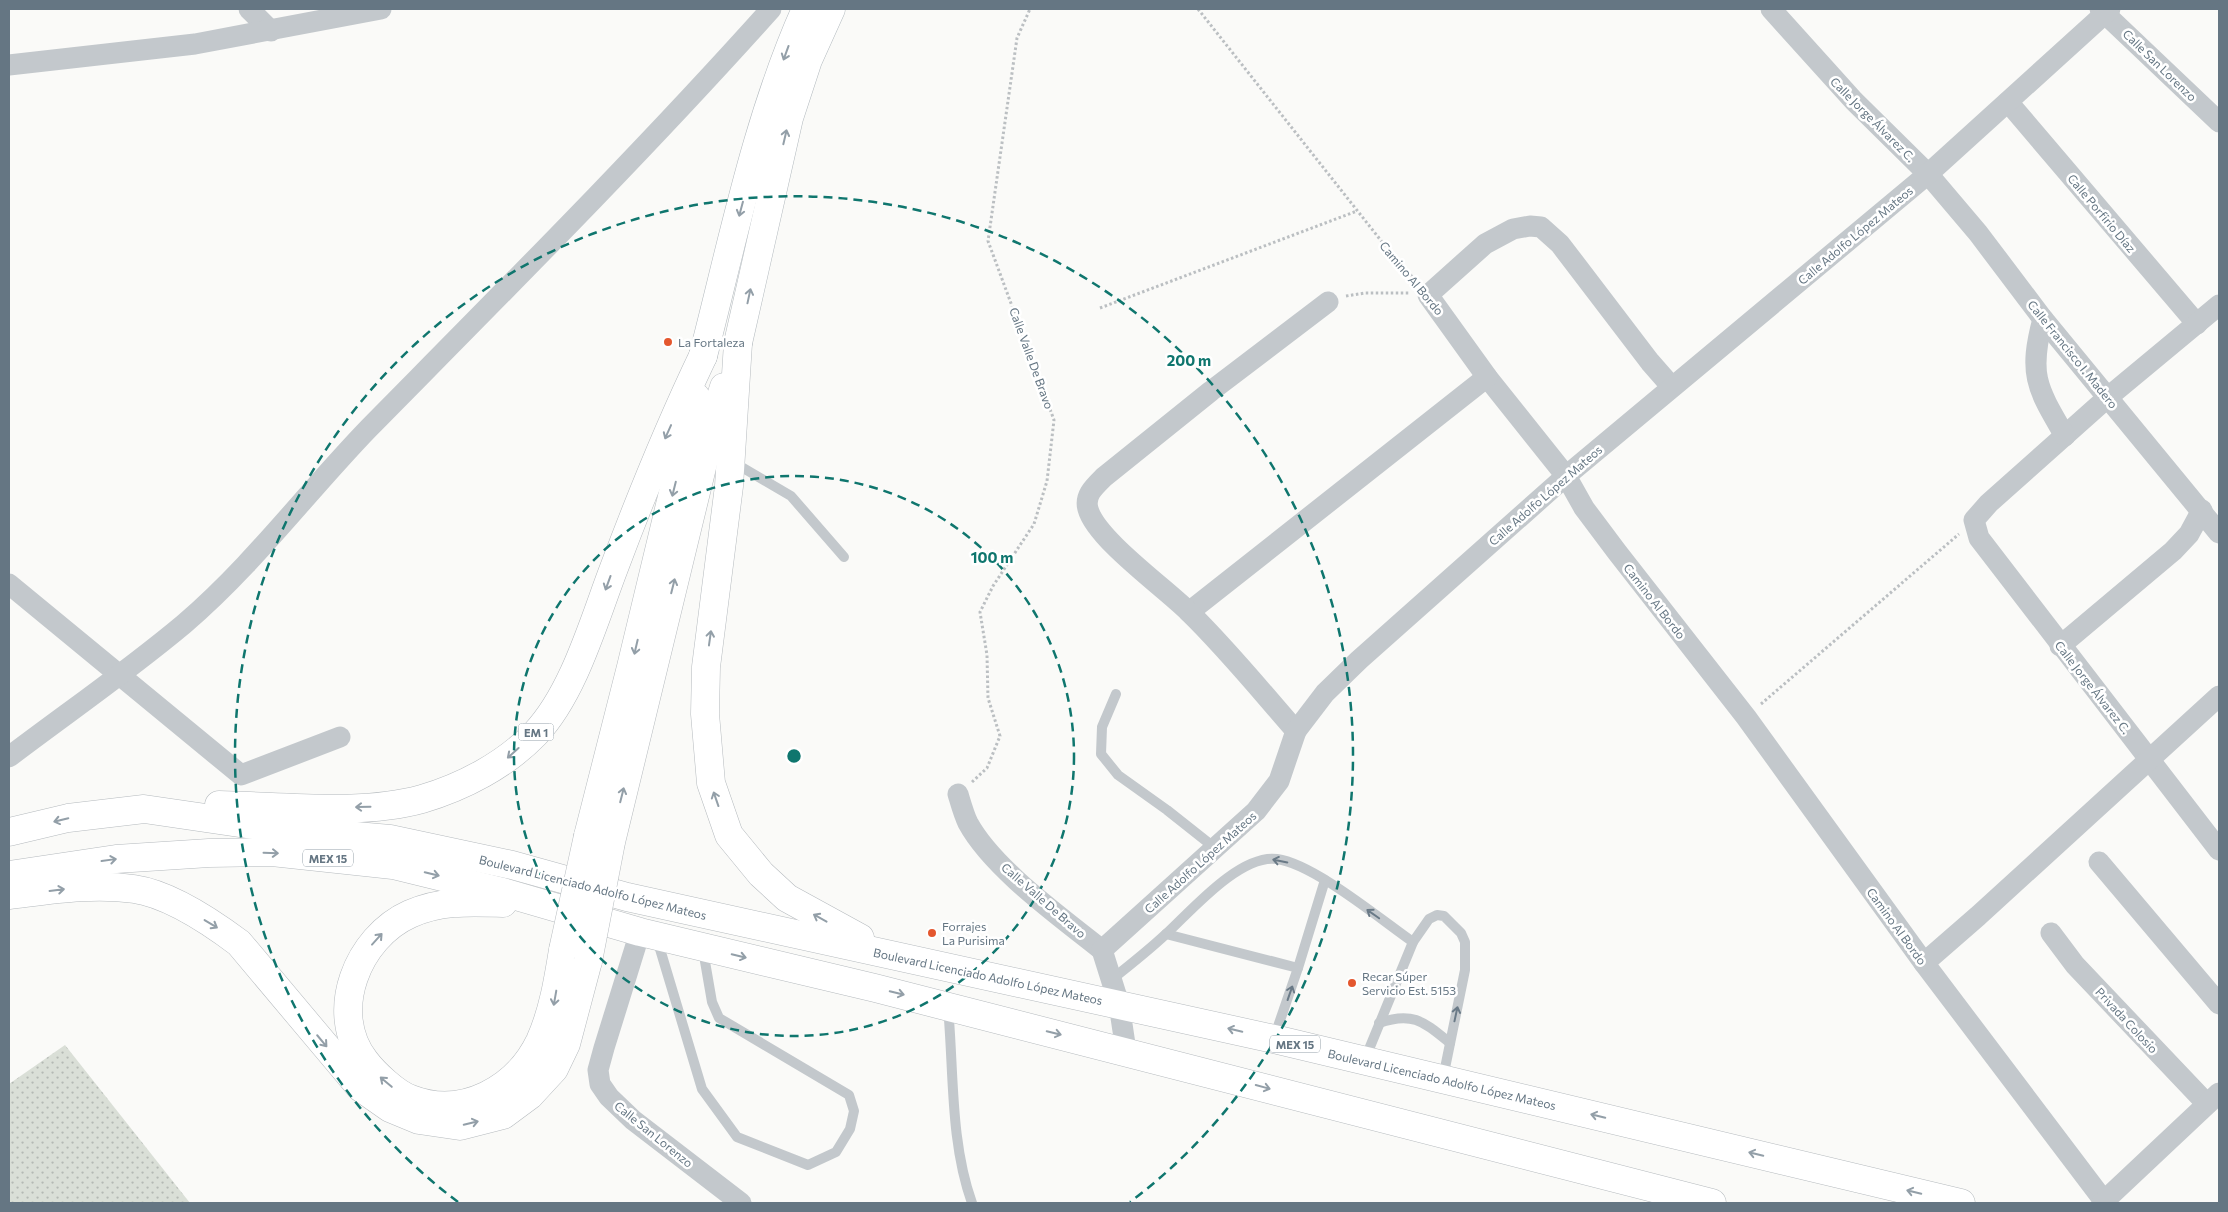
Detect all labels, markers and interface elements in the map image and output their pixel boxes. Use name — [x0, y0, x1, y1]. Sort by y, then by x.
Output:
street label: Calle San Lorenzo — [2120, 26, 2200, 104]
one-way arrow — [781, 45, 790, 61]
street label: Calle Jorge Álvarez C. — [1827, 74, 1918, 165]
one-way arrow — [781, 130, 790, 146]
street label: Calle Porfirio Díaz — [2065, 171, 2139, 255]
street label: Calle Adolfo López Mateos — [1795, 183, 1915, 287]
one-way arrow — [736, 201, 745, 217]
street label: Camino Al Bordo — [1377, 238, 1447, 318]
one-way arrow — [745, 288, 754, 304]
street label: Calle Francisco I. Madero — [2025, 297, 2121, 411]
street label: Calle Valle De Bravo — [1007, 305, 1057, 411]
place label: La Fortaleza — [678, 335, 745, 349]
marker: La Fortaleza — [662, 336, 674, 348]
text: 200 m — [1167, 351, 1211, 369]
one-way arrow — [662, 424, 672, 439]
street label: Calle Adolfo López Mateos — [1486, 442, 1604, 548]
one-way arrow — [669, 480, 678, 496]
text: 100 m — [971, 548, 1013, 566]
street label: Camino Al Bordo — [1621, 561, 1689, 641]
one-way arrow — [603, 574, 612, 590]
one-way arrow — [669, 578, 678, 594]
one-way arrow — [705, 630, 715, 646]
one-way arrow — [631, 638, 640, 654]
street label: Calle Jorge Álvarez C. — [2052, 638, 2134, 737]
road number: EM 1 — [518, 724, 554, 740]
one-way arrow — [507, 747, 520, 759]
centre of rings — [785, 747, 803, 765]
one-way arrow — [618, 787, 627, 803]
one-way arrow — [711, 792, 720, 807]
one-way arrow — [356, 802, 372, 812]
street label: Calle Adolfo López Mateos — [1141, 808, 1259, 916]
one-way arrow — [53, 816, 69, 825]
one-way arrow — [263, 848, 279, 857]
road number: MEX 15 — [303, 850, 353, 866]
street label: Boulevard Licenciado Adolfo López Mateos — [478, 852, 708, 922]
one-way arrow — [101, 855, 117, 865]
one-way arrow — [1273, 855, 1289, 865]
street label: Calle Valle De Bravo — [999, 860, 1089, 940]
one-way arrow — [423, 870, 439, 879]
one-way arrow — [49, 885, 65, 895]
street label: Camino Al Bordo — [1864, 885, 1930, 967]
one-way arrow — [1366, 909, 1380, 919]
one-way arrow — [813, 912, 828, 922]
one-way arrow — [204, 919, 218, 929]
place label: Forrajes La Purisima — [942, 919, 1005, 947]
marker: Forrajes La Purisima — [926, 927, 938, 939]
one-way arrow — [371, 933, 383, 946]
street label: Boulevard Licenciado Adolfo López Mateos — [872, 945, 1104, 1007]
one-way arrow — [730, 952, 746, 961]
place label: Recar Súper Servicio Est. 5153 — [1362, 969, 1456, 997]
marker: Recar Súper Servicio Est. 5153 — [1346, 977, 1358, 989]
street label: Privada Colosio — [2093, 984, 2161, 1056]
one-way arrow — [1286, 985, 1295, 1001]
one-way arrow — [549, 989, 559, 1005]
one-way arrow — [888, 989, 904, 998]
one-way arrow — [1452, 1006, 1461, 1022]
one-way arrow — [1228, 1025, 1244, 1034]
one-way arrow — [1046, 1029, 1062, 1038]
one-way arrow — [317, 1034, 328, 1047]
road number: MEX 15 — [1270, 1036, 1320, 1052]
street label: Boulevard Licenciado Adolfo López Mateos — [1326, 1046, 1558, 1112]
one-way arrow — [380, 1076, 393, 1087]
one-way arrow — [1254, 1083, 1270, 1092]
street label: Calle San Lorenzo — [612, 1098, 696, 1170]
one-way arrow — [1590, 1111, 1606, 1120]
one-way arrow — [462, 1118, 478, 1127]
one-way arrow — [1748, 1149, 1764, 1158]
one-way arrow — [1906, 1187, 1922, 1196]

